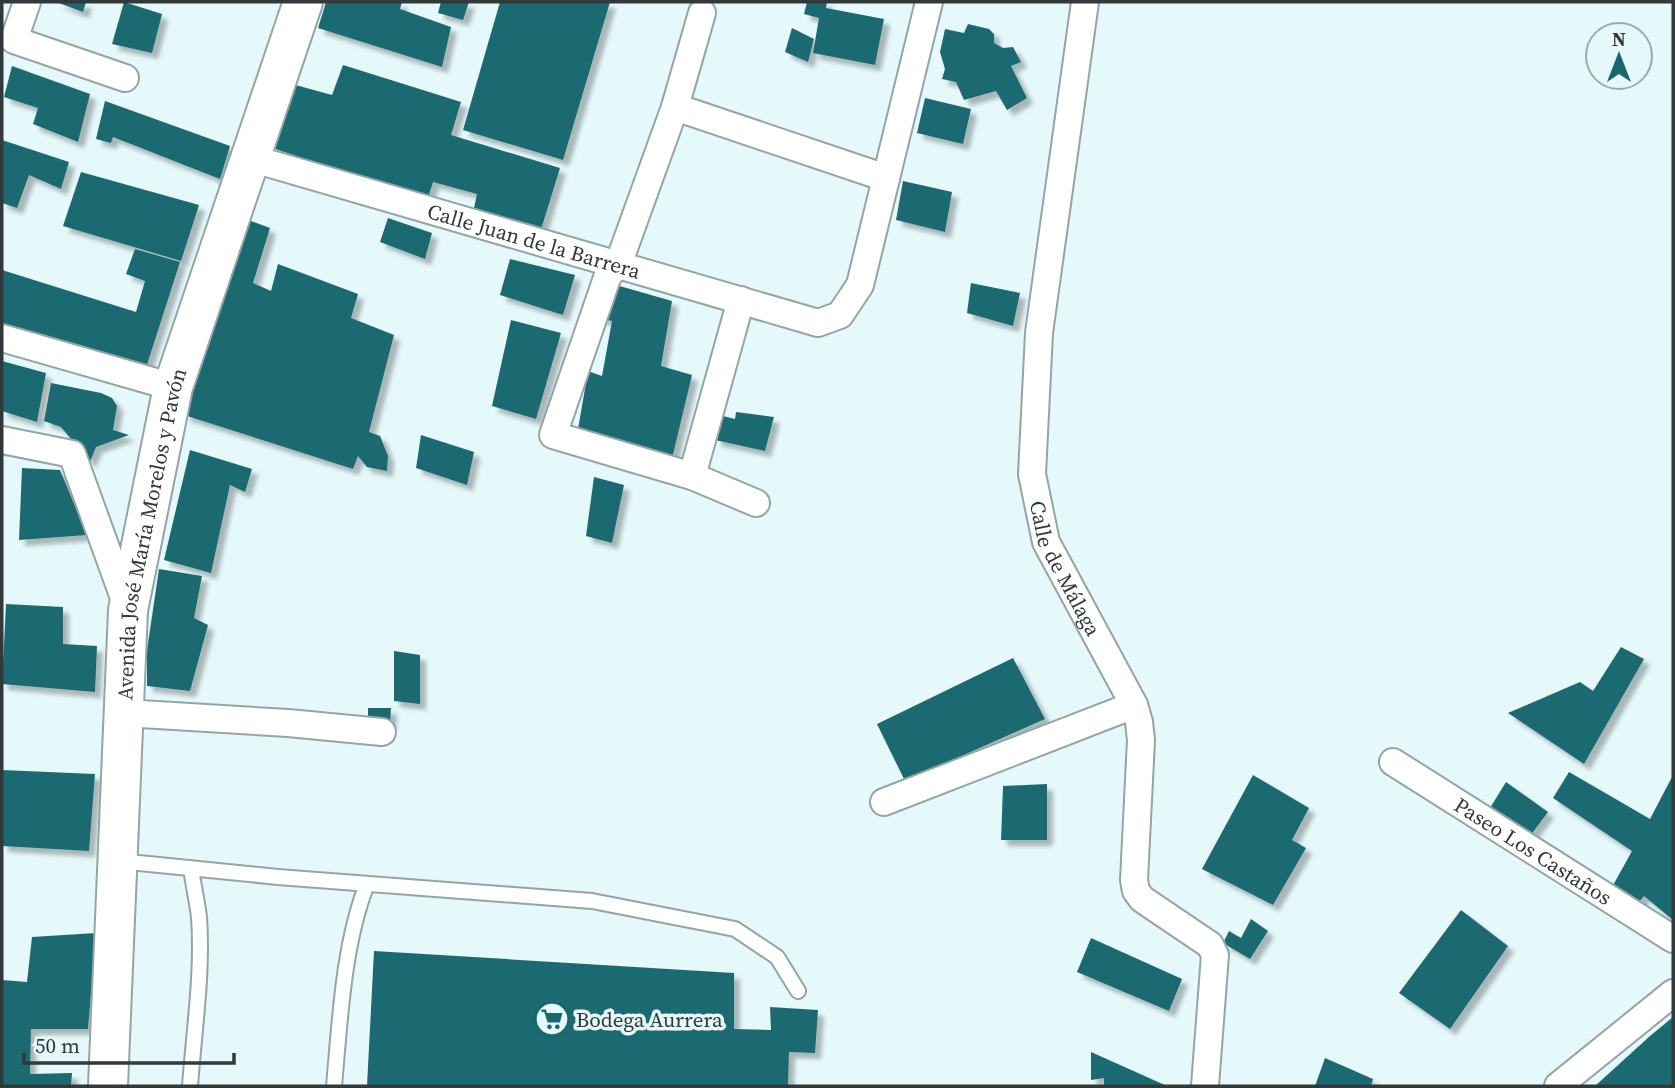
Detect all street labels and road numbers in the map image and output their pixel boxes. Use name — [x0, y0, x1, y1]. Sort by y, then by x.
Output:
street label: Calle Juan de la Barrera — [424, 196, 644, 285]
street label: Avenida José María Morelos y Pavón — [110, 363, 193, 701]
street label: Calle de Málaga — [1023, 498, 1109, 641]
street label: Paseo Los Castaños — [1449, 790, 1618, 911]

